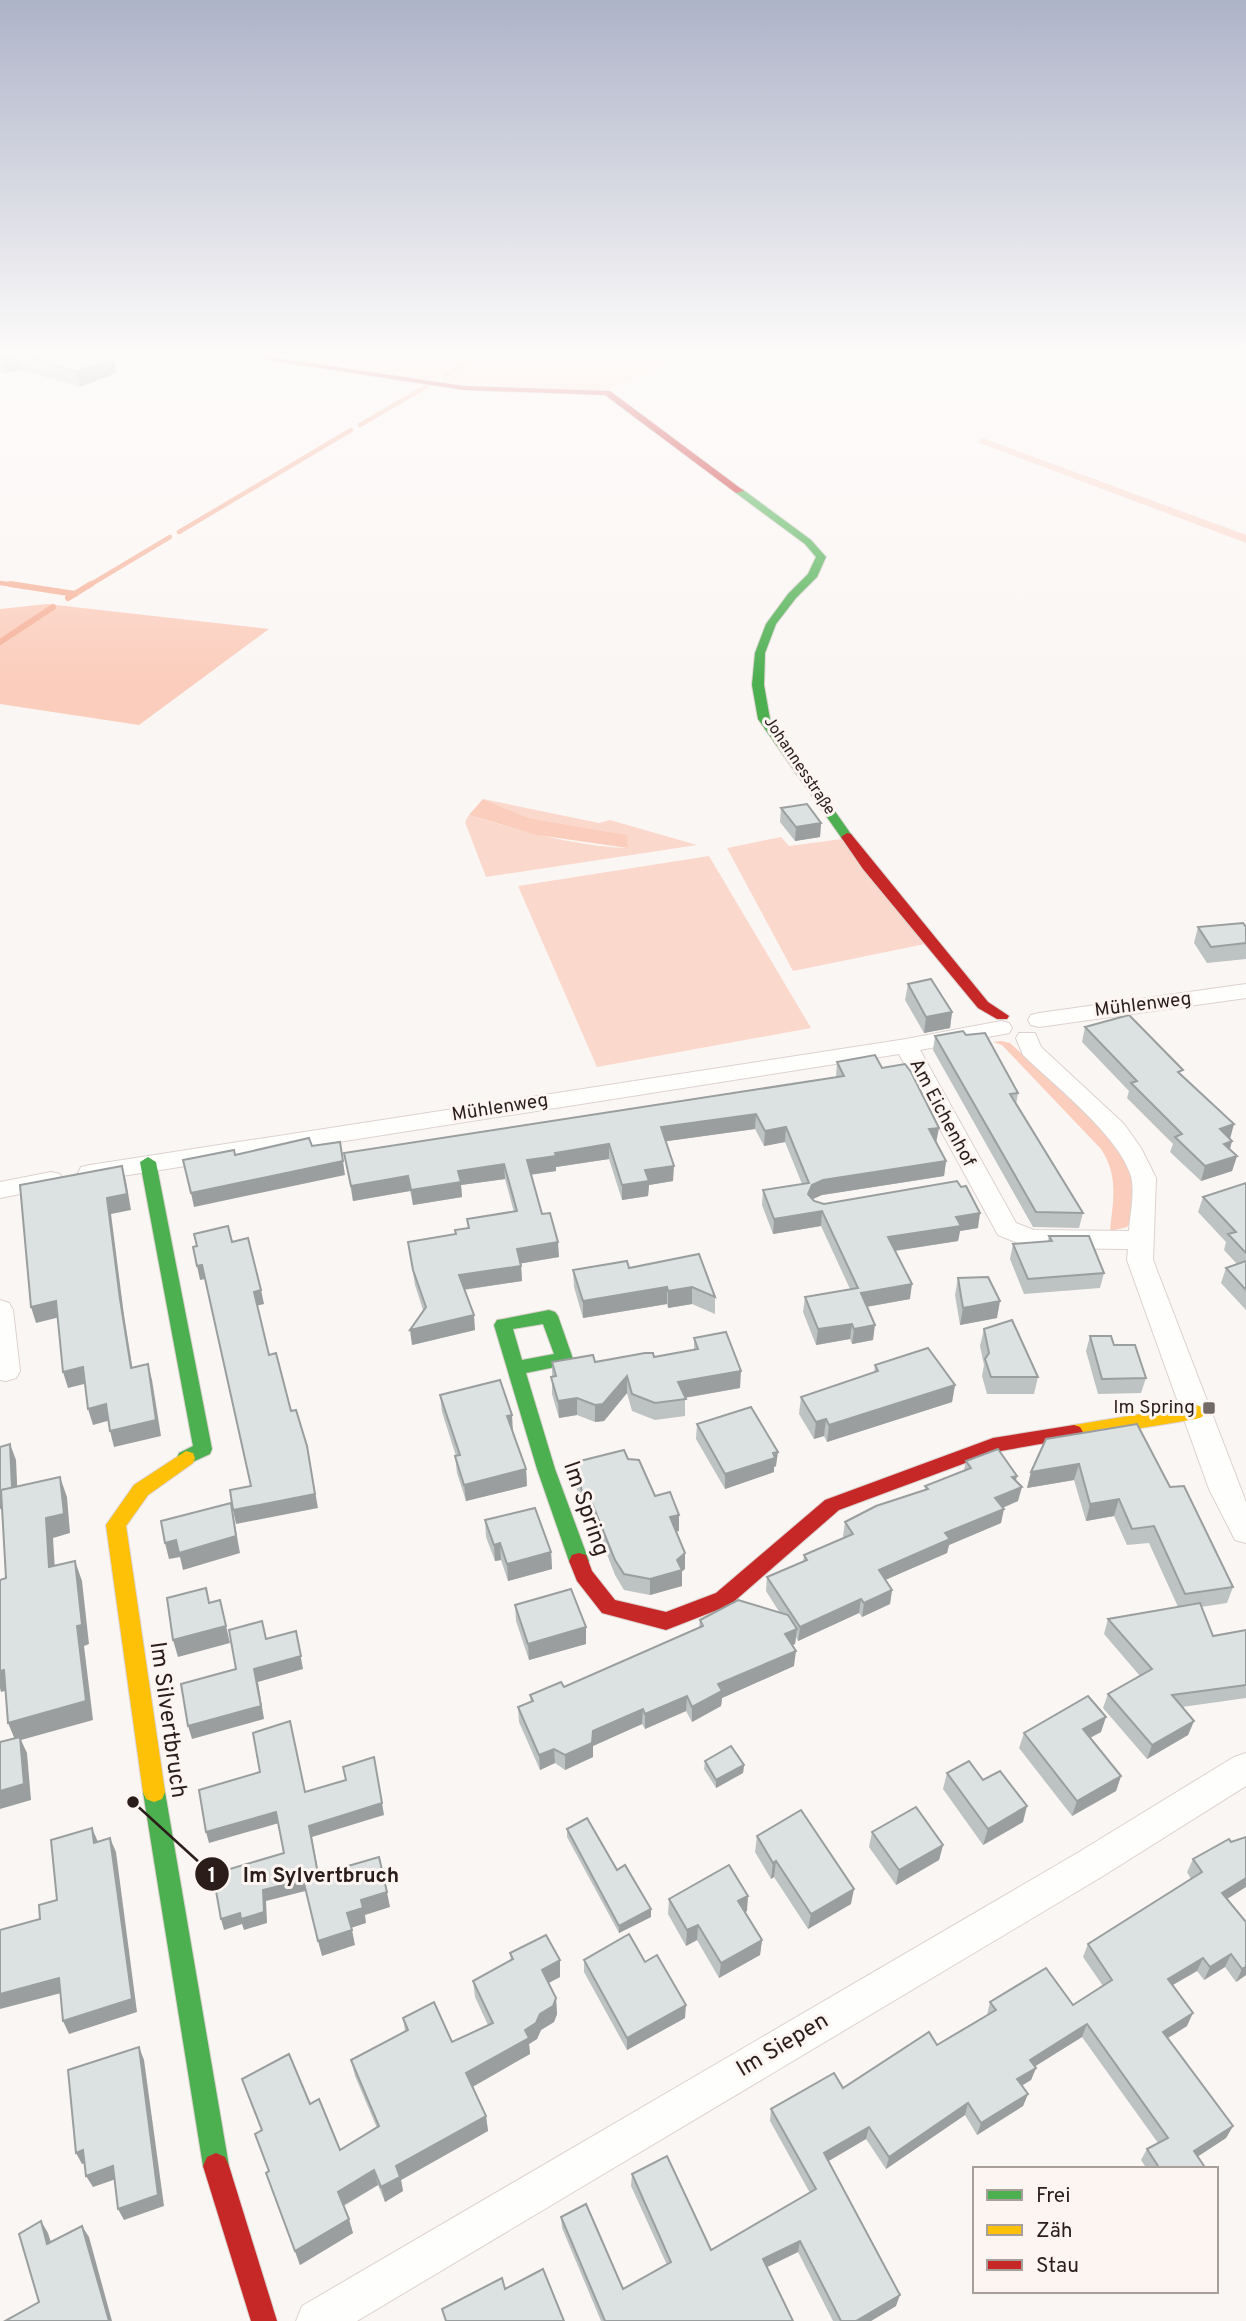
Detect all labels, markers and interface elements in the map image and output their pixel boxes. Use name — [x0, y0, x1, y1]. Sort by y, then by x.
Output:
street label: Johannesstraße — [759, 713, 839, 819]
street label: Mühlenweg — [1093, 987, 1193, 1023]
street label: Am Eichenhof — [903, 1055, 981, 1172]
street label: Mühlenweg — [450, 1089, 550, 1127]
place label: Im Spring — [1113, 1396, 1195, 1420]
marker: Im Spring — [1201, 1400, 1217, 1416]
street label: Im Spring — [555, 1457, 615, 1561]
street label: Im Silvertbruch — [142, 1640, 192, 1800]
callout: Im Sylvertbruch — [194, 1853, 414, 1895]
text: 1 — [208, 1863, 216, 1890]
text: Im Sylvertbruch — [243, 1863, 399, 1890]
street label: Im Siepen — [732, 2007, 834, 2085]
legend — [973, 2167, 1218, 2293]
text: Frei — [1036, 2183, 1071, 2210]
text: Zäh — [1036, 2218, 1073, 2245]
text: Stau — [1036, 2253, 1079, 2280]

